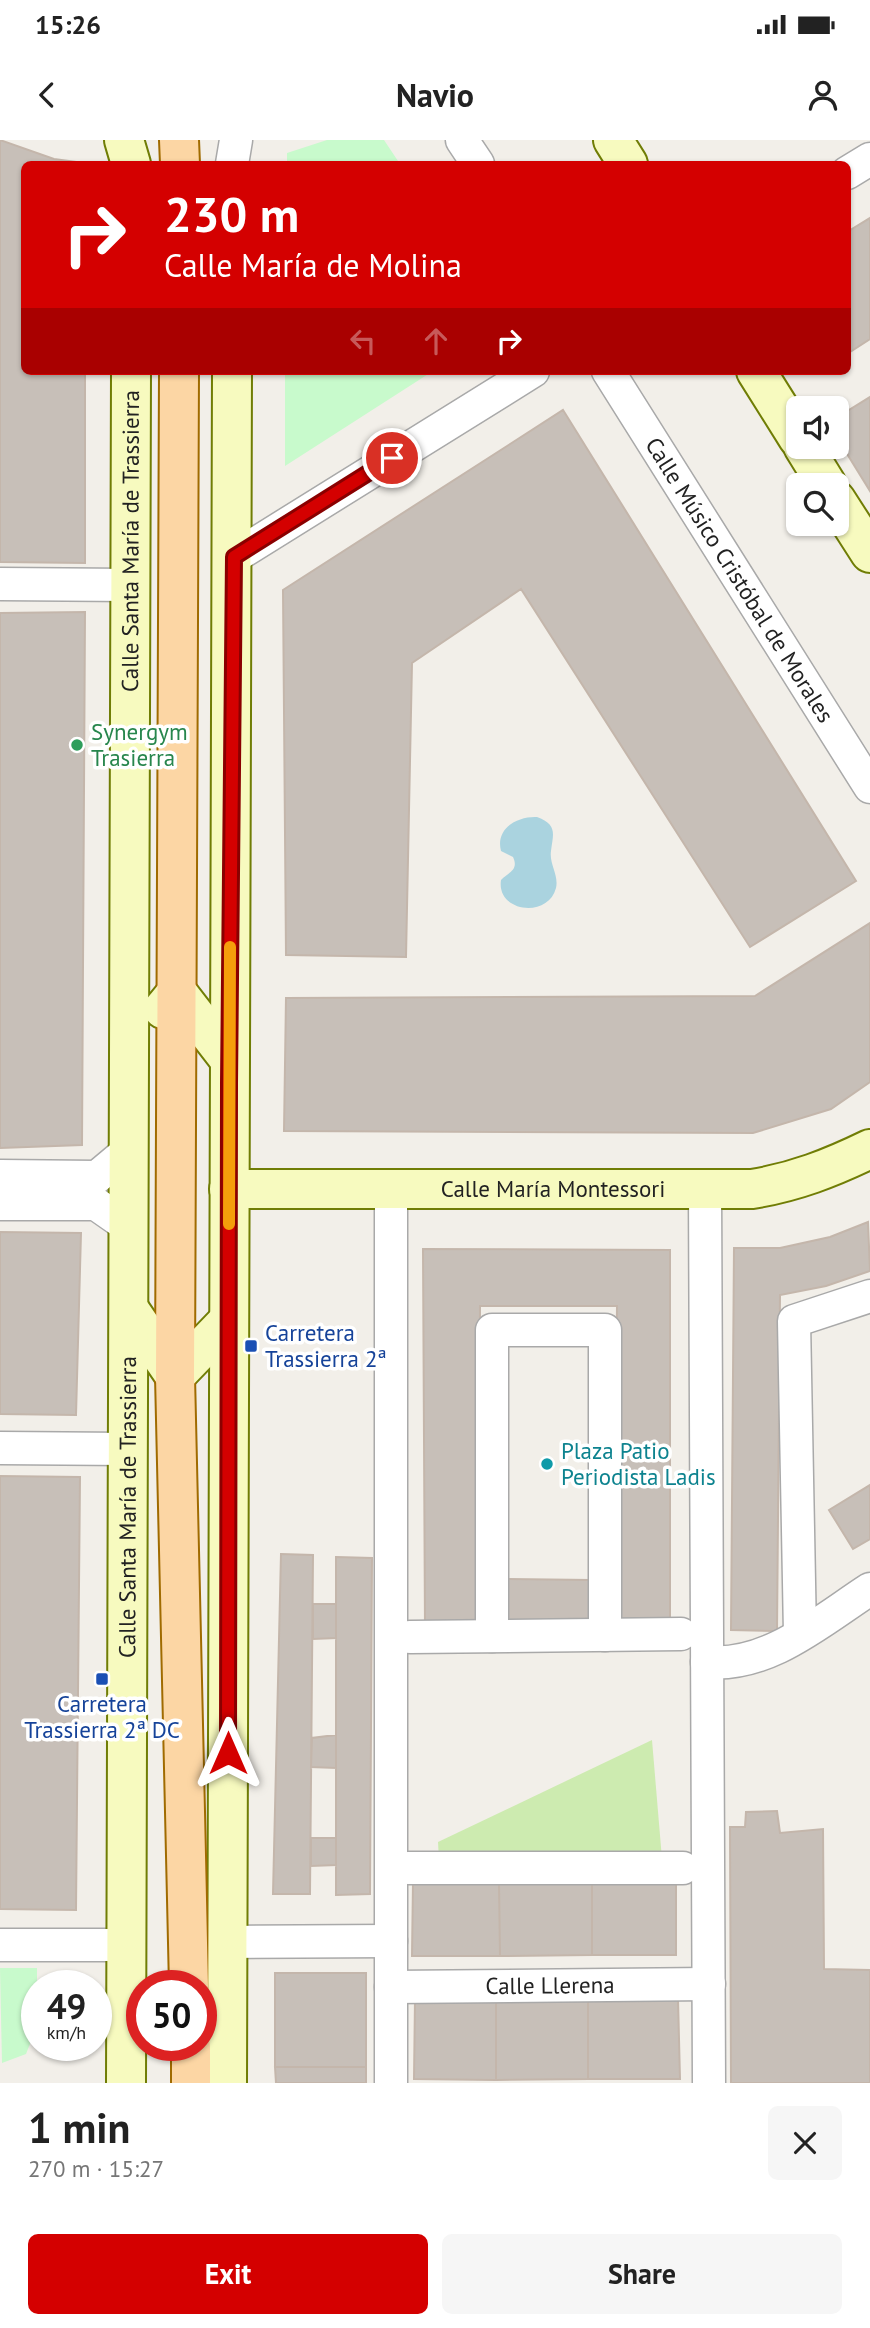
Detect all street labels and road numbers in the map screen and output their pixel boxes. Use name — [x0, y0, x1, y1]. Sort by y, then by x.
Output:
street label: Calle Santa María de Trassierra — [115, 390, 145, 692]
street label: Calle Músico Cristóbal de Morales — [639, 432, 841, 728]
street label: Calle María Montessori — [441, 1174, 665, 1203]
street label: Calle Santa María de Trassierra — [112, 1356, 142, 1658]
street label: Calle Llerena — [485, 1970, 615, 2000]

